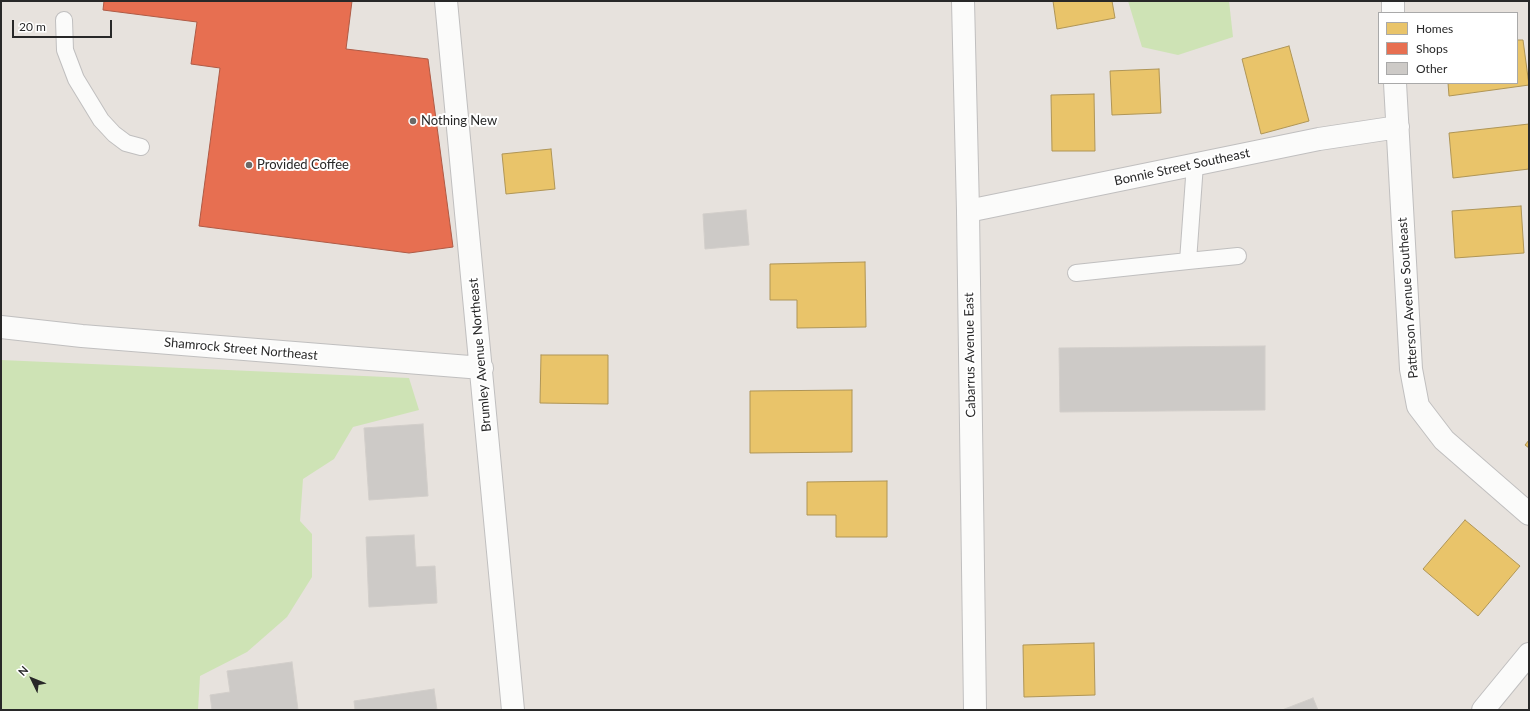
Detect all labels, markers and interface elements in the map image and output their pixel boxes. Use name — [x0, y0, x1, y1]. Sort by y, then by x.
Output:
scale bar — [14, 12, 114, 38]
legend — [1378, 12, 1518, 84]
text: 20 m — [19, 19, 46, 34]
text: Homes — [1416, 21, 1453, 36]
text: Shops — [1416, 41, 1448, 56]
text: Other — [1416, 61, 1447, 76]
place label: Nothing New — [421, 113, 497, 129]
marker: Nothing New — [408, 116, 418, 126]
street label: Bonnie Street Southeast — [1113, 145, 1251, 189]
place label: Provided Coffee — [257, 157, 349, 173]
marker: Provided Coffee — [244, 160, 254, 170]
street label: Patterson Avenue Southeast — [1395, 217, 1421, 379]
street label: Brumley Avenue Northeast — [465, 277, 495, 433]
street label: Cabarrus Avenue East — [961, 292, 979, 418]
street label: Shamrock Street Northeast — [163, 335, 319, 363]
north arrow — [12, 659, 52, 699]
text: N — [15, 663, 30, 678]

